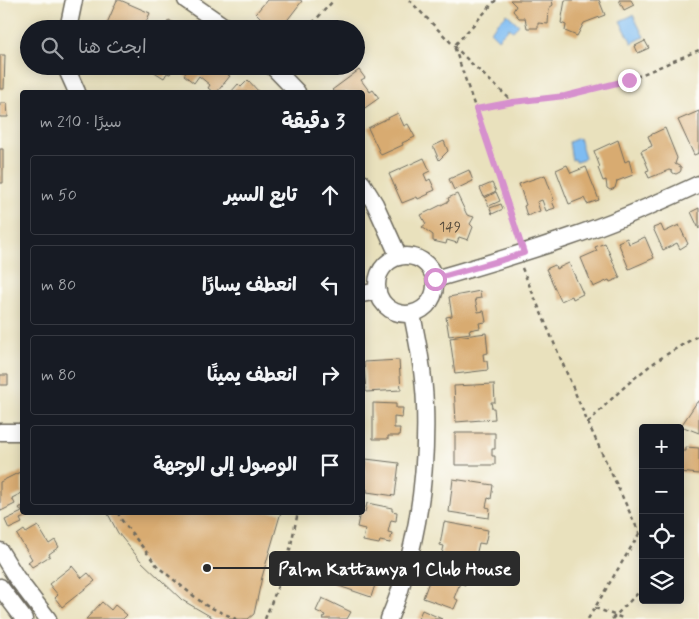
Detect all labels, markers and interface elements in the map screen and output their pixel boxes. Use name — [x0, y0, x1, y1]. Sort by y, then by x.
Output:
search box — [20, 20, 365, 75]
icon: search — [38, 34, 66, 62]
text: ابحث هنا — [78, 35, 147, 60]
route end — [618, 69, 641, 92]
text: 3 دقيقة — [281, 108, 345, 136]
text: سيرًا · 210 m — [40, 112, 122, 133]
icon: ahead — [316, 181, 344, 209]
text: تابع السير — [224, 183, 297, 208]
text: 50 m — [41, 185, 77, 206]
house number: 149 — [439, 218, 461, 236]
route start — [424, 268, 447, 291]
icon: left — [316, 271, 344, 299]
text: انعطف يسارًا — [202, 273, 297, 298]
text: 80 m — [41, 275, 76, 296]
icon: right — [316, 361, 344, 389]
text: انعطف يمينًا — [207, 363, 297, 388]
text: 80 m — [41, 365, 76, 386]
map controls — [639, 424, 684, 604]
button: + — [639, 424, 684, 469]
icon: arrive — [316, 451, 344, 479]
text: الوصول إلى الوجهة — [153, 453, 297, 478]
button: − — [639, 469, 684, 514]
button: locate — [639, 514, 684, 559]
callout: Palm Kattamya 1 Club House — [270, 552, 519, 585]
text: Palm Kattamya 1 Club House — [278, 558, 512, 582]
button: layers — [639, 559, 684, 604]

